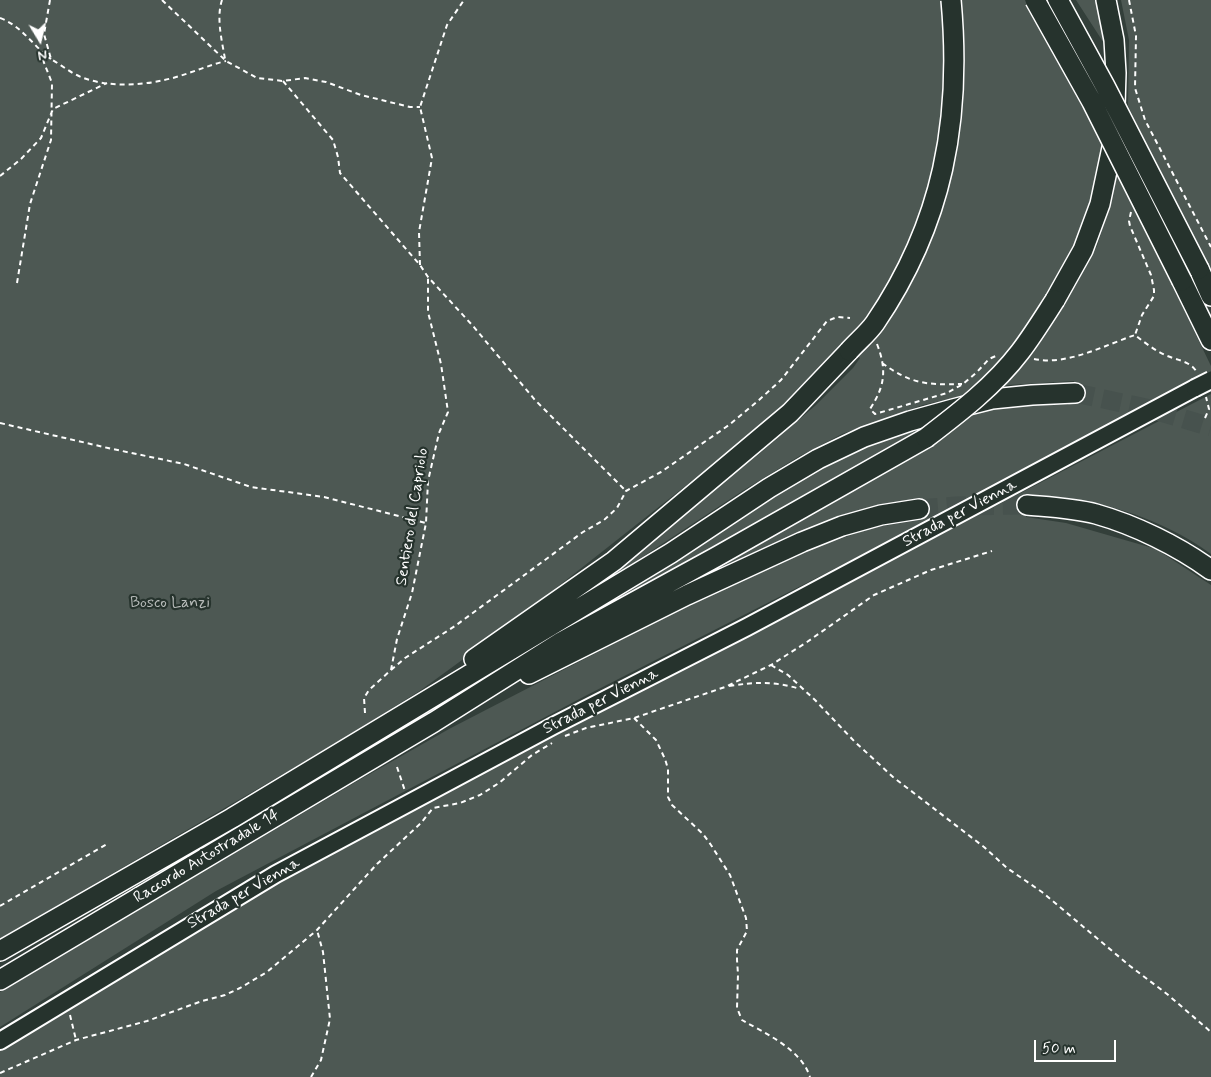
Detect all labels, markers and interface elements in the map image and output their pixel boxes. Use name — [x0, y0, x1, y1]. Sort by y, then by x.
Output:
north arrow — [15, 15, 65, 65]
text: N — [36, 45, 48, 64]
street label: Sentiero del Capriolo — [393, 447, 433, 587]
street label: Strada per Vienna — [900, 476, 1020, 552]
park label: Bosco Lanzi — [130, 594, 210, 614]
street label: Strada per Vienna — [540, 665, 662, 739]
street label: Raccordo Autostradale 14 — [131, 806, 283, 908]
street label: Strada per Vienna — [184, 854, 304, 934]
scale bar — [1036, 1030, 1118, 1062]
text: 50 m — [1042, 1039, 1076, 1059]

